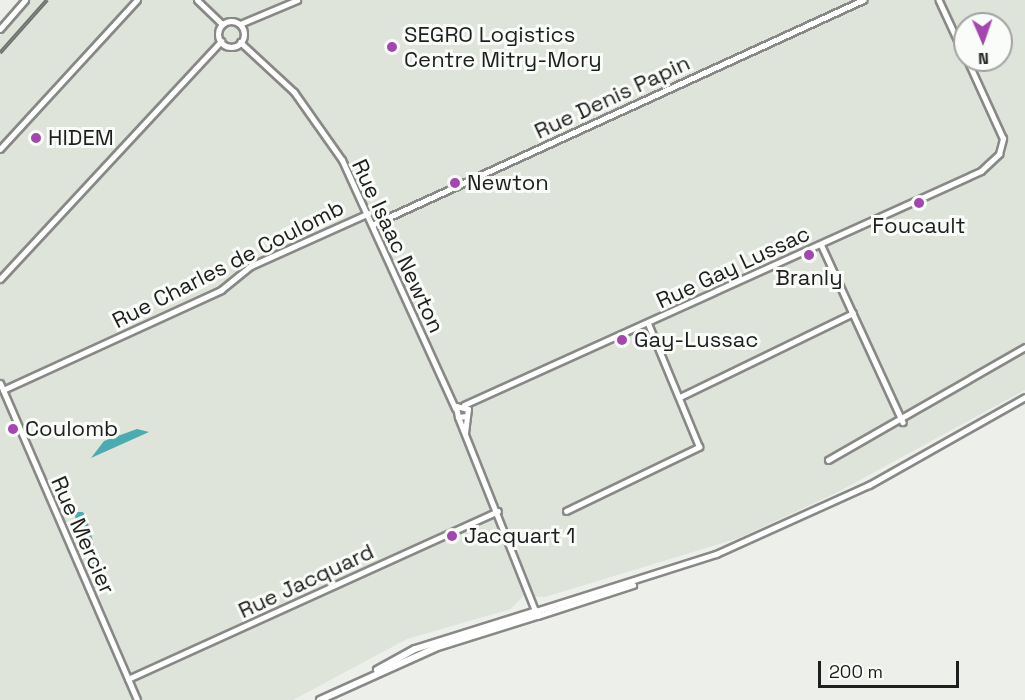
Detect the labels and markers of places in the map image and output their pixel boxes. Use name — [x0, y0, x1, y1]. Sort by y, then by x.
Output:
place label: SEGRO Logistics Centre Mitry-Mory — [404, 21, 602, 72]
marker: SEGRO Logistics Centre Mitry-Mory — [385, 40, 399, 54]
place label: HIDEM — [48, 125, 114, 151]
marker: HIDEM — [29, 131, 43, 145]
place label: Newton — [467, 170, 549, 196]
marker: Newton — [448, 176, 462, 190]
marker: Foucault — [912, 196, 926, 210]
place label: Foucault — [872, 213, 966, 239]
marker: Branly — [802, 248, 816, 262]
place label: Branly — [775, 265, 843, 291]
place label: Gay-Lussac — [634, 327, 758, 353]
marker: Gay-Lussac — [615, 333, 629, 347]
place label: Coulomb — [25, 416, 118, 442]
marker: Coulomb — [6, 422, 20, 436]
place label: Jacquart 1 — [464, 523, 576, 549]
marker: Jacquart 1 — [445, 529, 459, 543]

